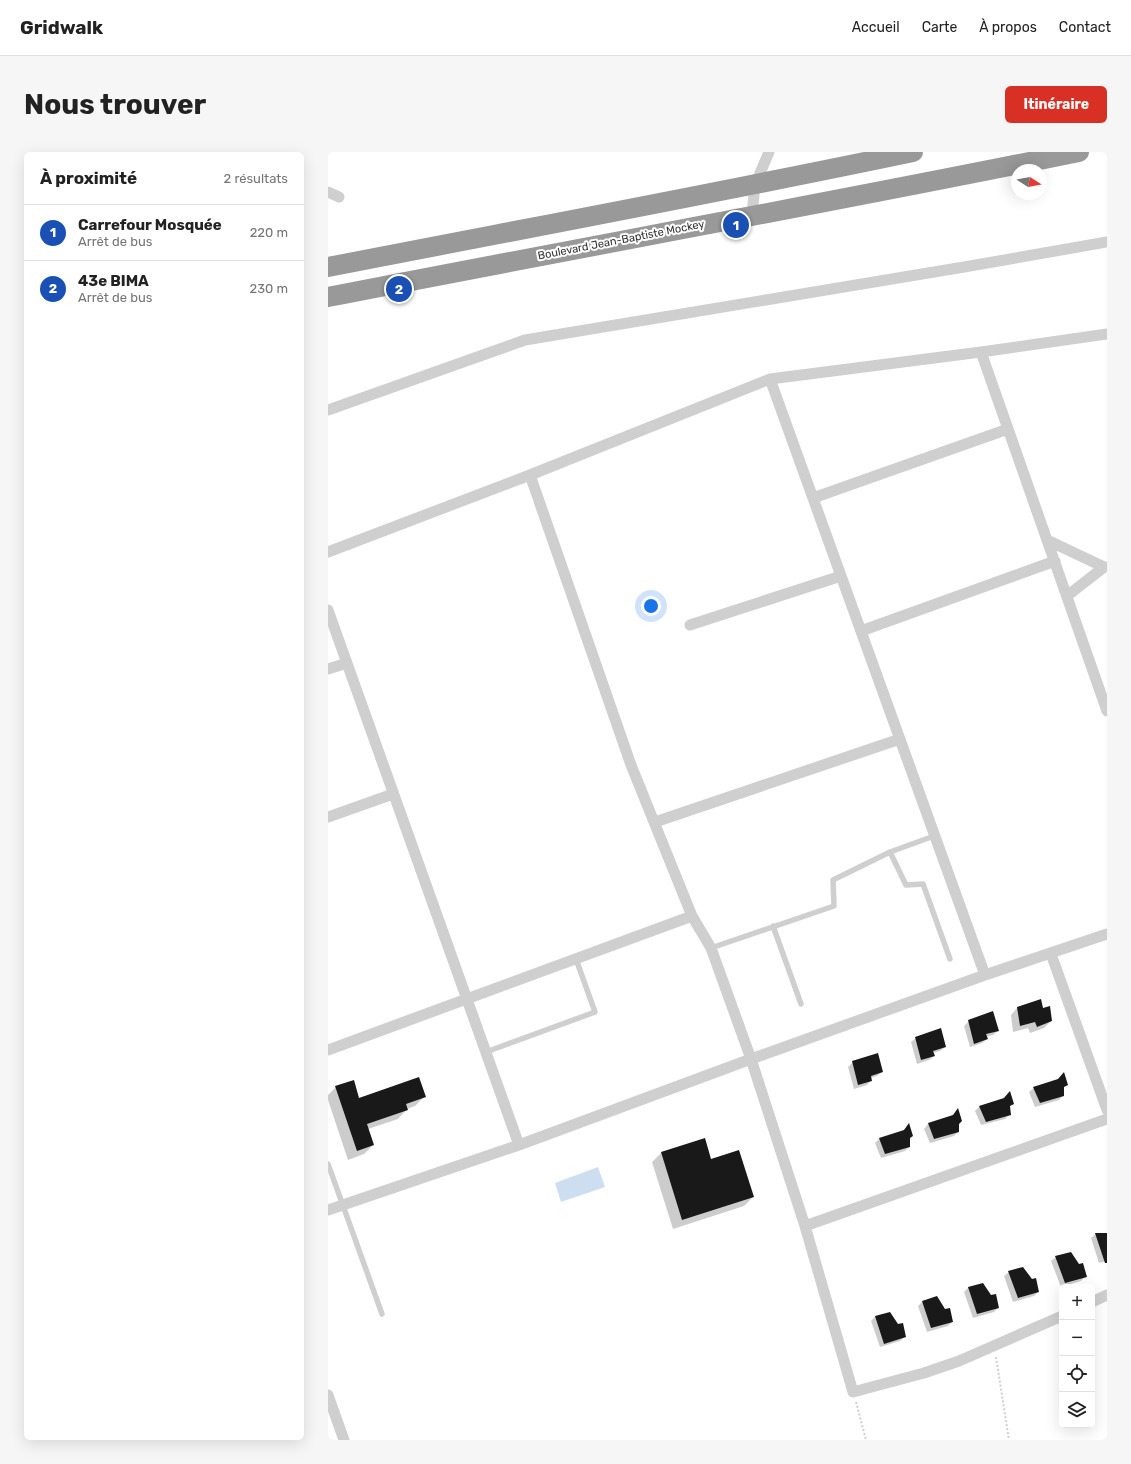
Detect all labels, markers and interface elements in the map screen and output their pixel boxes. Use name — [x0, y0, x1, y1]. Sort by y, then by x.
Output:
text: Gridwalk — [20, 16, 103, 39]
text: Accueil — [852, 19, 900, 36]
text: Carte — [922, 19, 957, 36]
text: À propos — [979, 19, 1037, 36]
text: Contact — [1059, 19, 1111, 36]
button: Itinéraire — [1005, 86, 1107, 123]
text: Nous trouver — [24, 88, 206, 121]
north arrow — [1011, 164, 1047, 200]
text: À proximité — [40, 168, 137, 188]
text: 2 résultats — [224, 171, 288, 186]
pin: 1 — [723, 210, 749, 240]
text: Carrefour Mosquée — [78, 216, 222, 234]
street label: Boulevard Jean-Baptiste Mockey — [537, 217, 705, 263]
text: 1 — [50, 225, 56, 240]
text: 220 m — [250, 225, 288, 240]
text: Arrêt de bus — [78, 234, 152, 249]
text: 43e BIMA — [78, 272, 149, 290]
pin: 2 — [386, 274, 412, 304]
text: 2 — [49, 281, 57, 296]
text: 230 m — [250, 281, 288, 296]
text: Arrêt de bus — [78, 290, 152, 305]
your location — [641, 596, 661, 616]
map controls — [1059, 1284, 1095, 1428]
button: + — [1059, 1284, 1095, 1320]
button: − — [1059, 1320, 1095, 1356]
button: locate — [1059, 1356, 1095, 1392]
button: layers — [1059, 1392, 1095, 1428]

